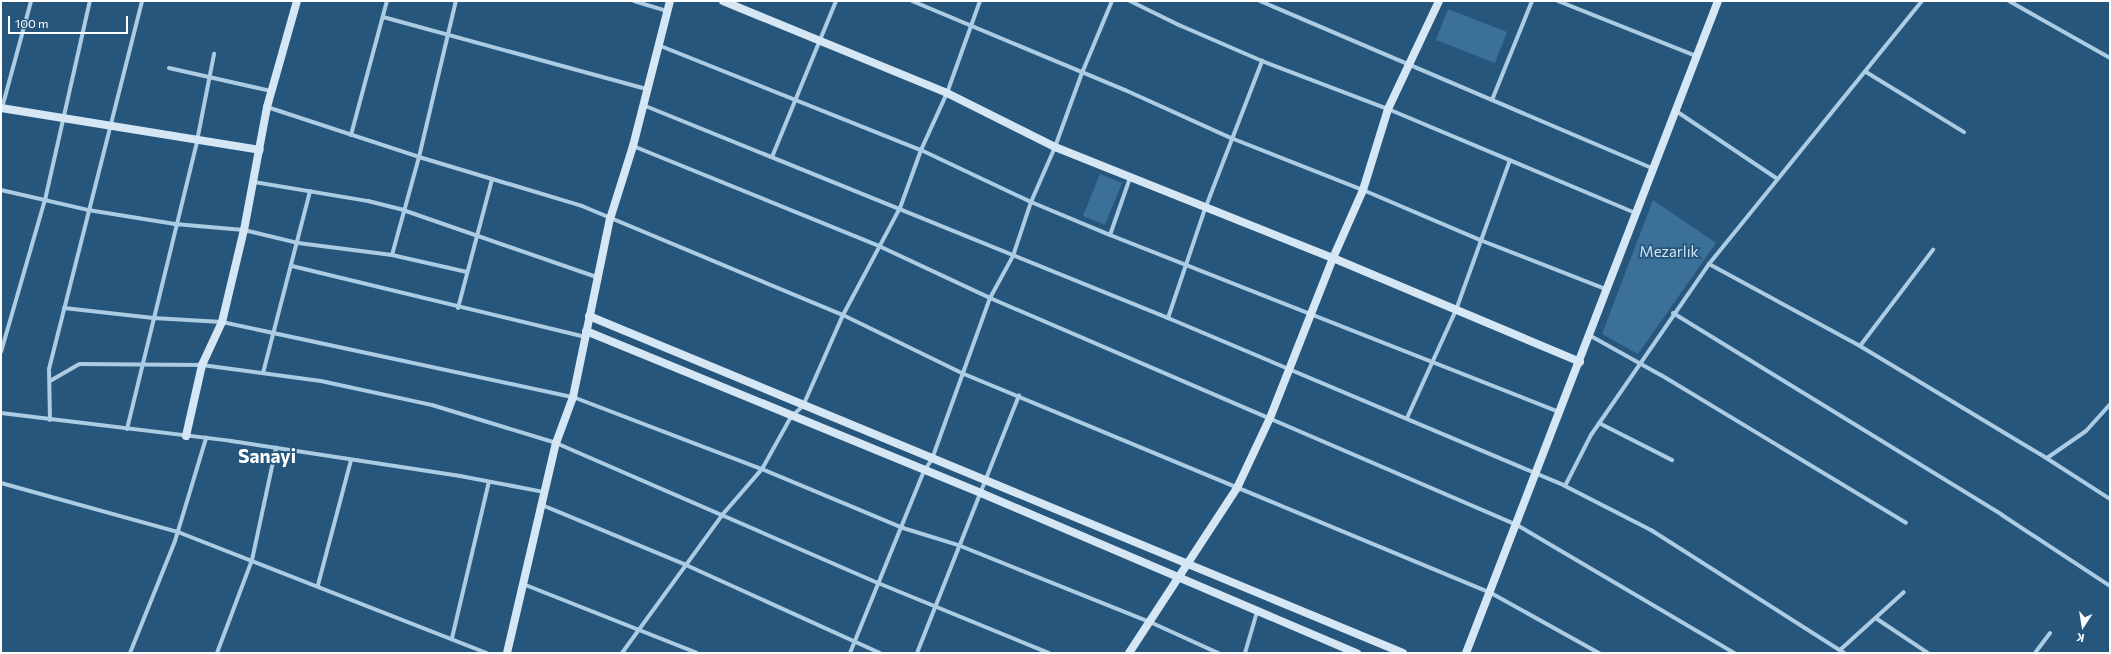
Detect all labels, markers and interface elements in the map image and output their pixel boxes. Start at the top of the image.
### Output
scale bar [10,8,130,34]
text: 100 m [15,16,49,30]
park label: Mezarlık [1639,243,1699,261]
district label: Sanayi [238,445,296,467]
north arrow [2063,606,2103,646]
text: K [2075,631,2086,645]

